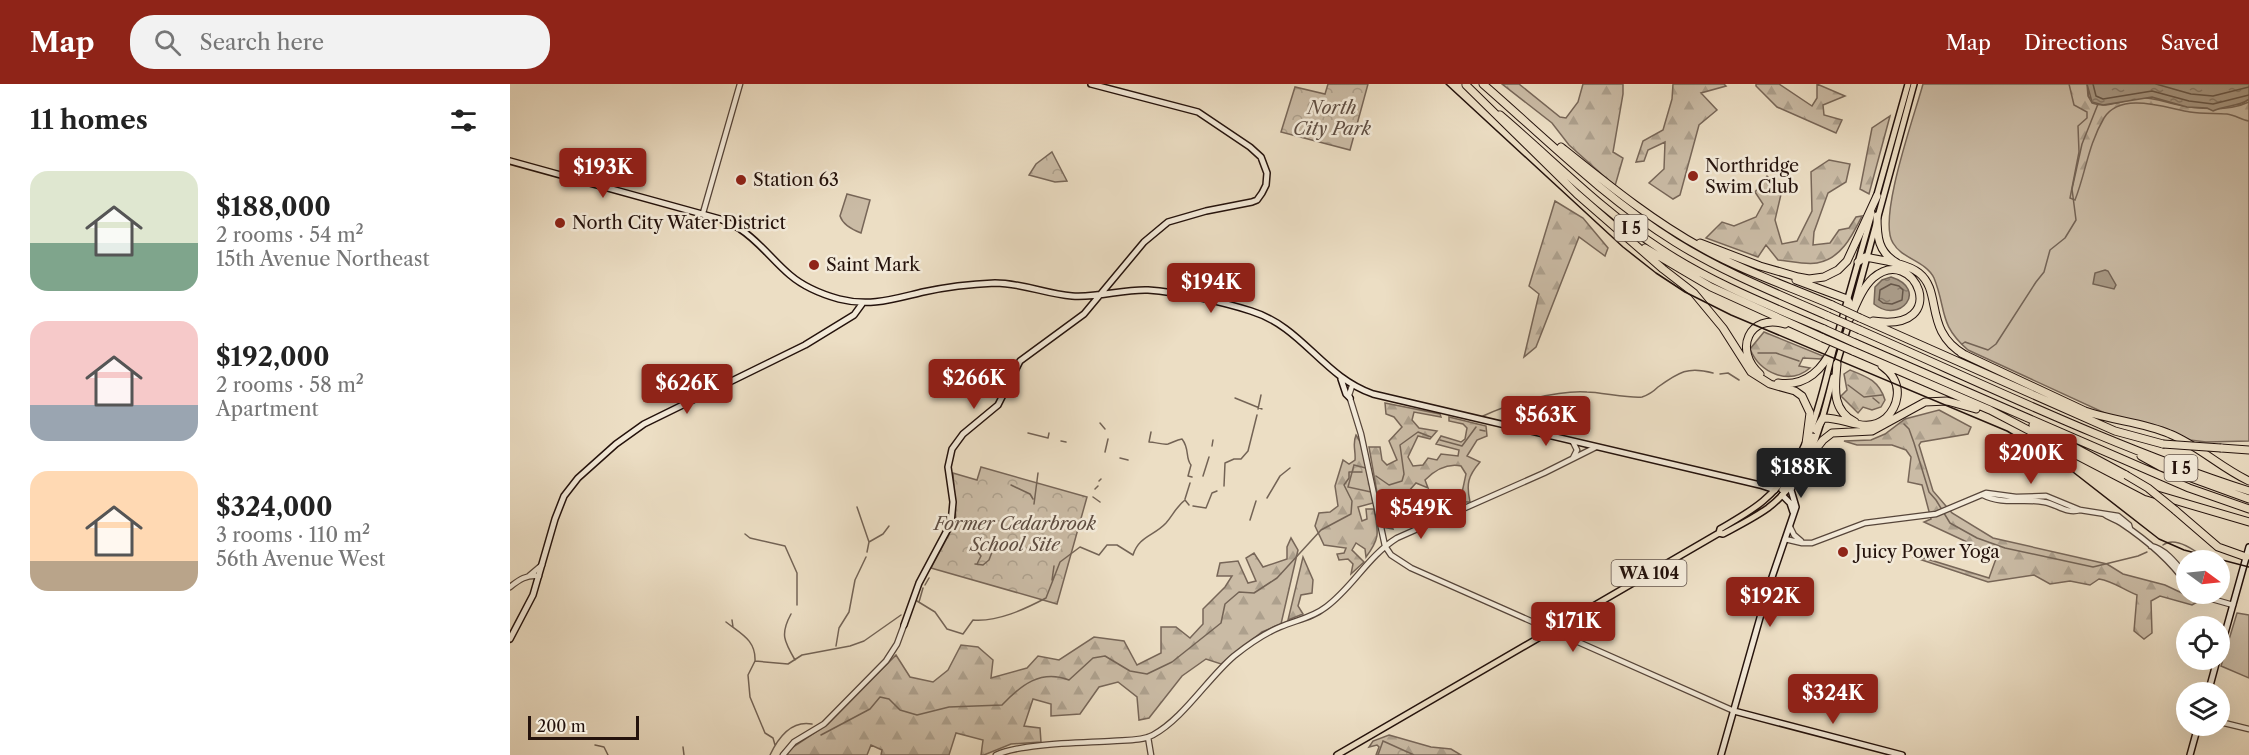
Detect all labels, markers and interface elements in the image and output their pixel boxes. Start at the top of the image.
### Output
search box [130,15,550,69]
text: Map [30,25,94,59]
icon: search [151,26,184,59]
text: Search here [199,29,324,56]
text: Map [1946,30,1991,55]
text: Directions [2024,30,2128,55]
text: Saved [2161,30,2219,55]
park label: North City Park [1293,97,1372,140]
text: 11 homes [30,104,148,136]
icon: filters [447,104,480,137]
pin: $193K [561,148,645,199]
text: $193K [573,155,633,179]
place label: Northridge Swim Club [1705,155,1799,198]
place label: Station 63 [753,169,839,191]
marker: Northridge Swim Club [1686,169,1700,183]
marker: Station 63 [734,173,748,187]
text: $188,000 [216,191,331,223]
icon: home [78,195,150,267]
place label: North City Water District [572,212,786,234]
road number: I 5 [1614,215,1648,241]
marker: North City Water District [553,216,567,230]
text: 2 rooms · 54 m² [216,223,364,247]
text: 15th Avenue Northeast [216,247,430,271]
place label: Saint Mark [826,254,921,276]
marker: Saint Mark [807,258,821,272]
pin: $194K [1169,263,1253,314]
text: $194K [1181,270,1241,294]
text: $192,000 [216,341,330,373]
icon: home [78,345,150,417]
pin: $266K [932,359,1016,410]
pin: $626K [645,364,729,415]
text: $266K [943,366,1005,390]
text: $626K [656,371,718,395]
text: 2 rooms · 58 m² [216,373,364,397]
pin: $563K [1504,396,1588,447]
text: Apartment [216,397,319,421]
text: $563K [1515,403,1577,427]
pin: $200K [1989,434,2073,485]
text: $200K [1999,441,2063,465]
pin: $188K [1759,448,1843,499]
text: $188K [1771,455,1831,479]
road number: I 5 [2164,455,2198,481]
pin: $549K [1379,489,1463,540]
text: $324,000 [216,491,333,523]
icon: home [78,495,150,567]
text: $549K [1390,496,1452,520]
park label: Former Cedarbrook School Site [932,513,1097,556]
text: 3 rooms · 110 m² [216,523,370,547]
place label: Juicy Power Yoga [1852,541,2000,563]
marker: Juicy Power Yoga [1836,545,1850,559]
text: 56th Avenue West [216,547,385,571]
north arrow [2176,550,2230,604]
map controls [2176,550,2230,736]
road number: WA 104 [1612,560,1686,586]
pin: $192K [1728,577,1812,628]
text: $192K [1740,584,1800,608]
pin: $171K [1531,602,1615,653]
text: $171K [1545,609,1601,633]
button: locate [2176,616,2230,670]
pin: $324K [1791,674,1875,725]
text: $324K [1802,681,1864,705]
button: layers [2176,682,2230,736]
scale bar [528,713,639,740]
text: 200 m [537,716,586,736]

